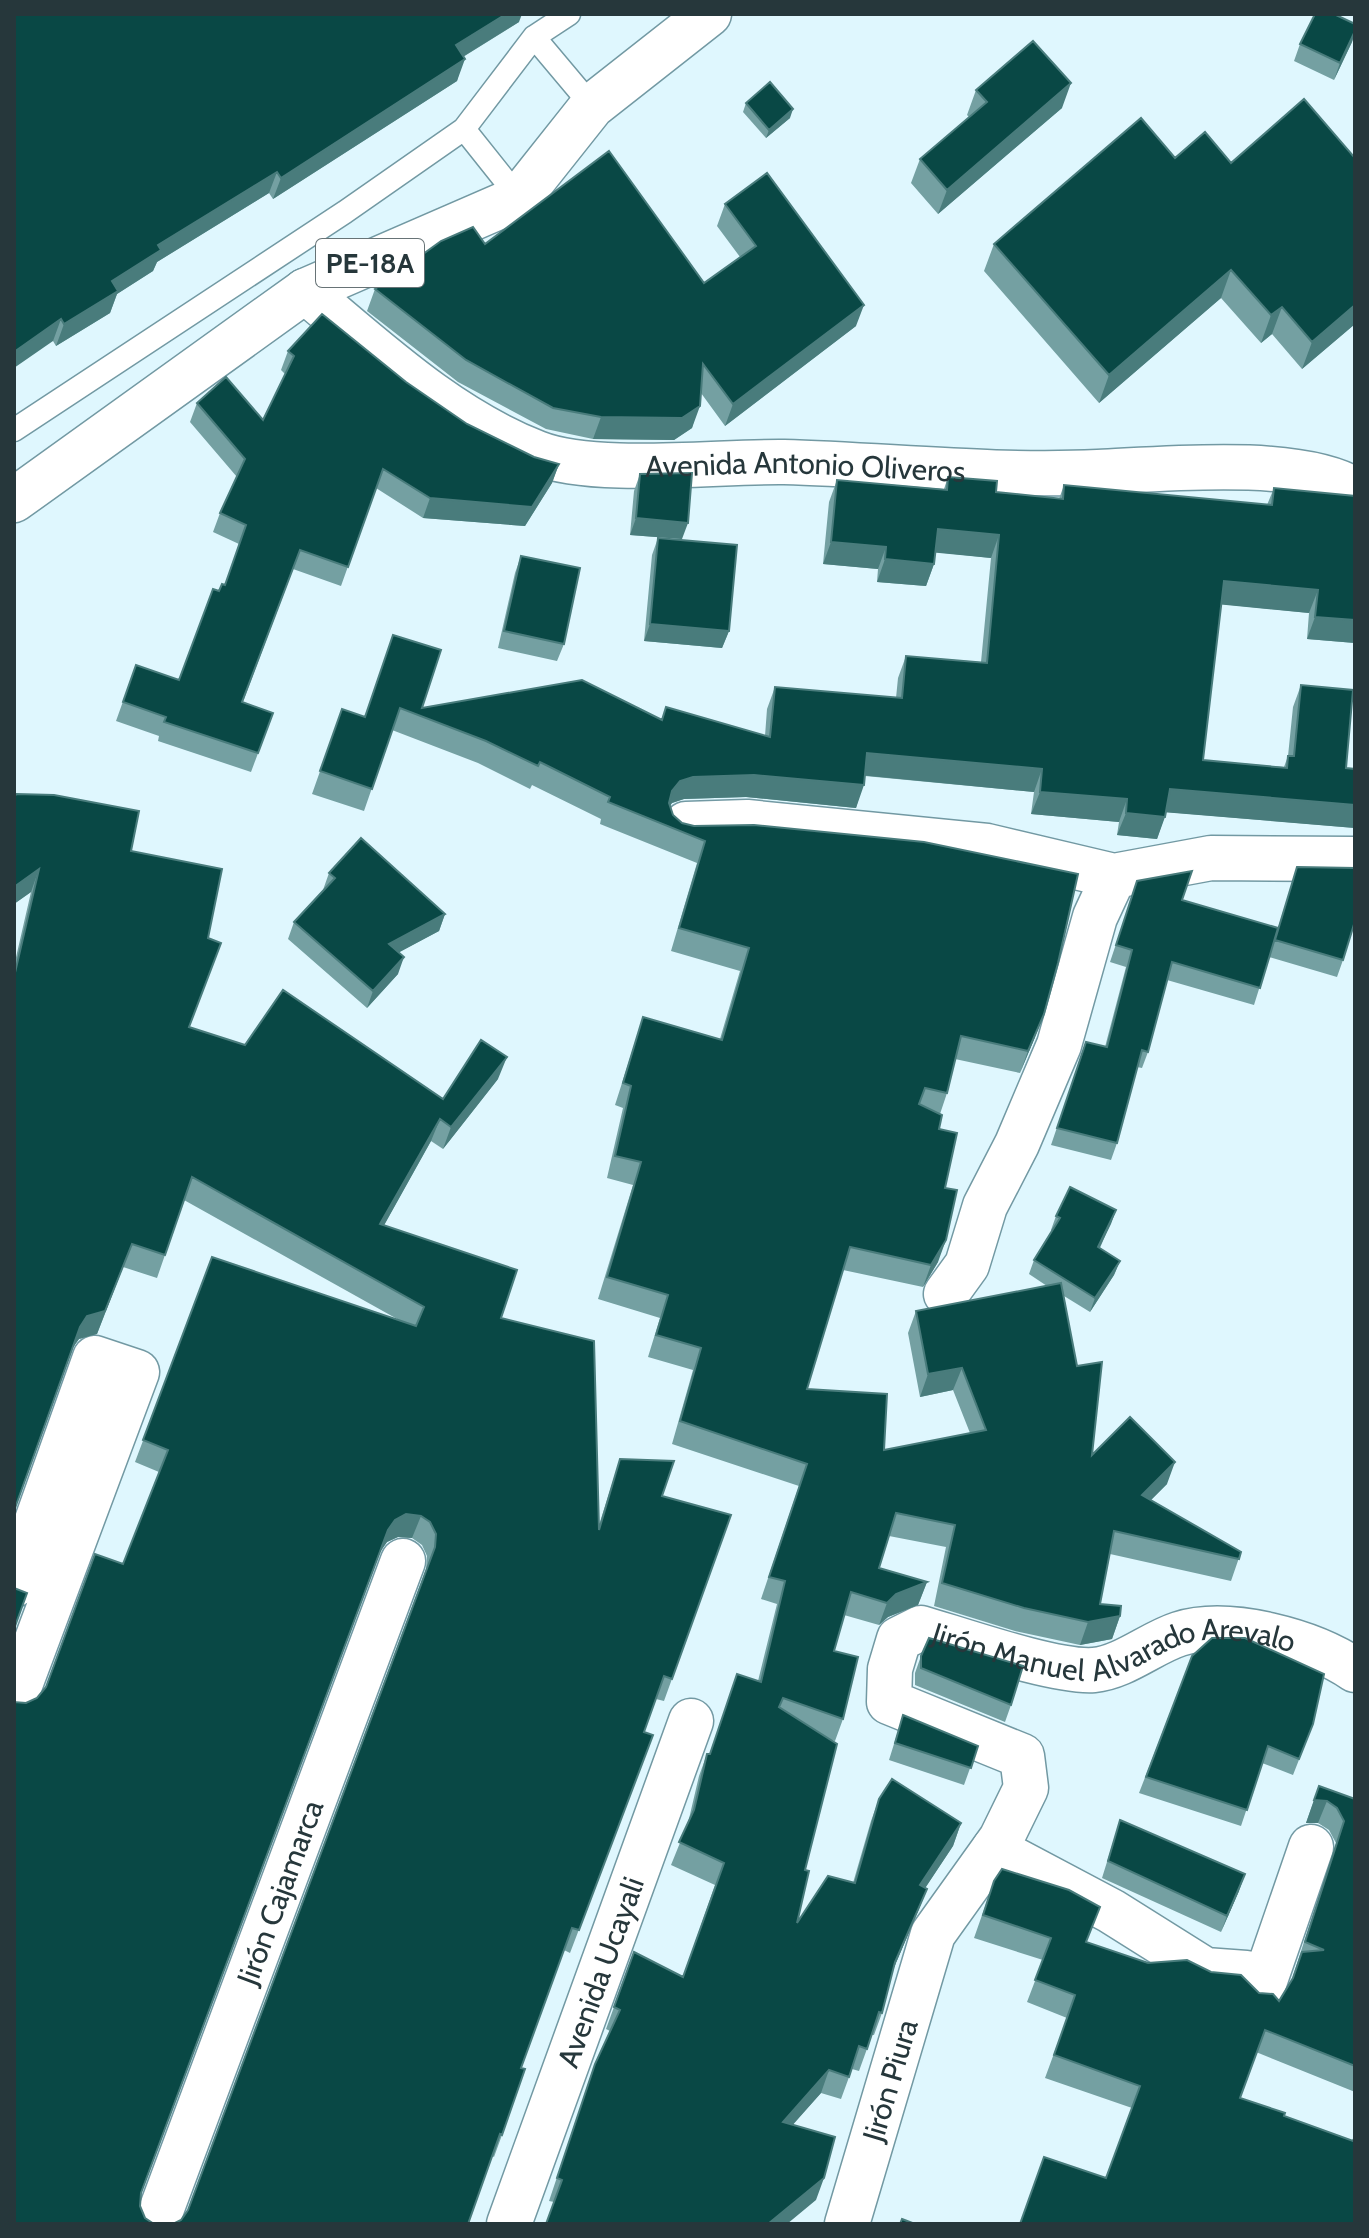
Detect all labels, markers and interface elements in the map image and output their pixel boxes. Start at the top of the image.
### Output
road number: PE-18A [316,239,424,287]
street label: Avenida Antonio Oliveros [645,443,966,490]
street label: Jirón Manuel Alvarado Arevalo [927,1610,1300,1689]
street label: Jirón Cajamarca [228,1794,331,1991]
street label: Avenida Ucayali [549,1872,652,2072]
street label: Jirón Piura [854,2014,925,2147]

